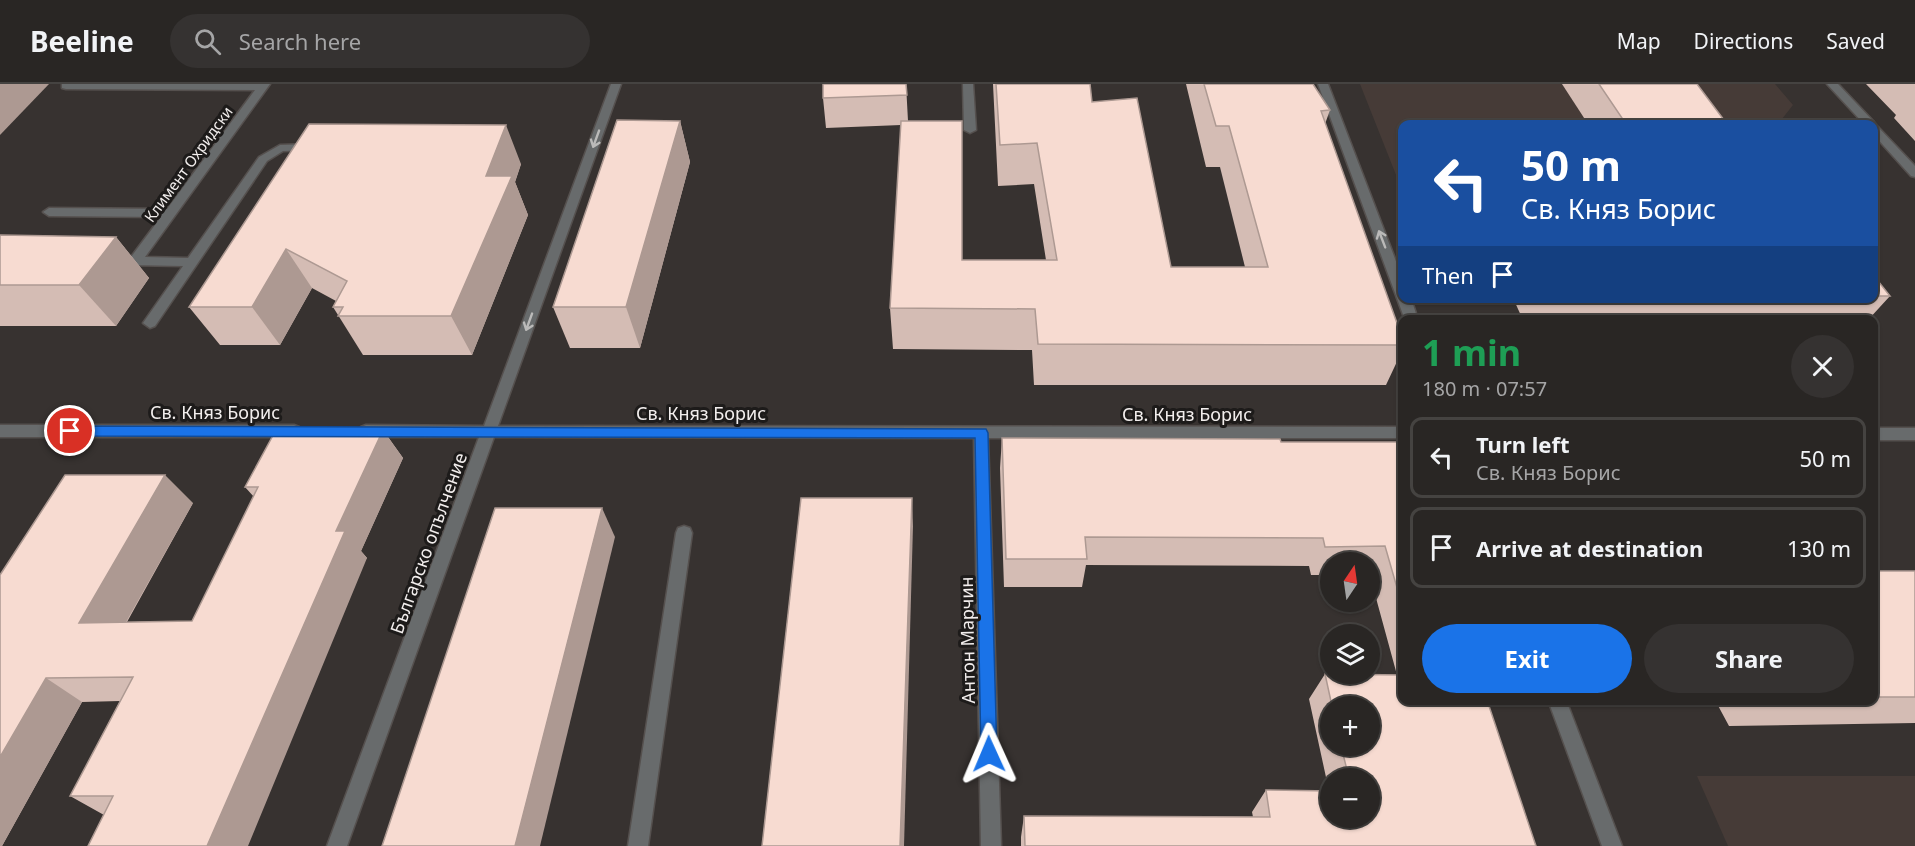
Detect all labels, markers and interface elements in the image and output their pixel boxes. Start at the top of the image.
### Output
search box [170,14,590,68]
text: Beeline [30,22,134,60]
icon: search [191,25,224,58]
text: Search here [239,26,361,56]
text: Map [1617,27,1661,55]
text: Directions [1694,27,1793,55]
text: Saved [1826,27,1885,55]
street label: Климент Охридски [139,102,237,226]
one-way arrow [590,129,601,148]
text: 50 m [1521,136,1621,193]
icon: left [1422,144,1500,222]
text: Св. Княз Борис [1521,190,1716,227]
one-way arrow [1375,230,1386,249]
icon: arrive [1486,258,1519,291]
text: Then [1422,260,1474,290]
one-way arrow [523,312,534,331]
text: 1 min [1422,328,1521,377]
button: close [1791,335,1854,398]
text: 180 m · 07:57 [1422,375,1547,402]
street label: Св. Княз Борис [150,400,280,424]
street label: Св. Княз Борис [636,401,766,425]
street label: Св. Княз Борис [1122,402,1252,426]
pin [44,405,95,456]
icon: arrive [53,414,86,447]
text: Turn left [1476,429,1570,459]
icon: left [1425,441,1458,474]
text: 50 m [1800,443,1851,473]
street label: Българско опълчение [384,449,472,637]
text: Св. Княз Борис [1476,459,1621,486]
icon: arrive [1425,531,1458,564]
text: Arrive at destination [1476,533,1703,563]
text: 130 m [1787,533,1851,563]
north arrow [1320,552,1380,612]
map controls [1320,552,1380,828]
street label: Антон Марчин [954,576,980,704]
button: layers [1320,624,1380,684]
button: Exit [1422,624,1632,693]
button: Share [1644,624,1854,693]
button: + [1320,696,1380,756]
position arrow [957,722,1021,786]
button: − [1320,768,1380,828]

